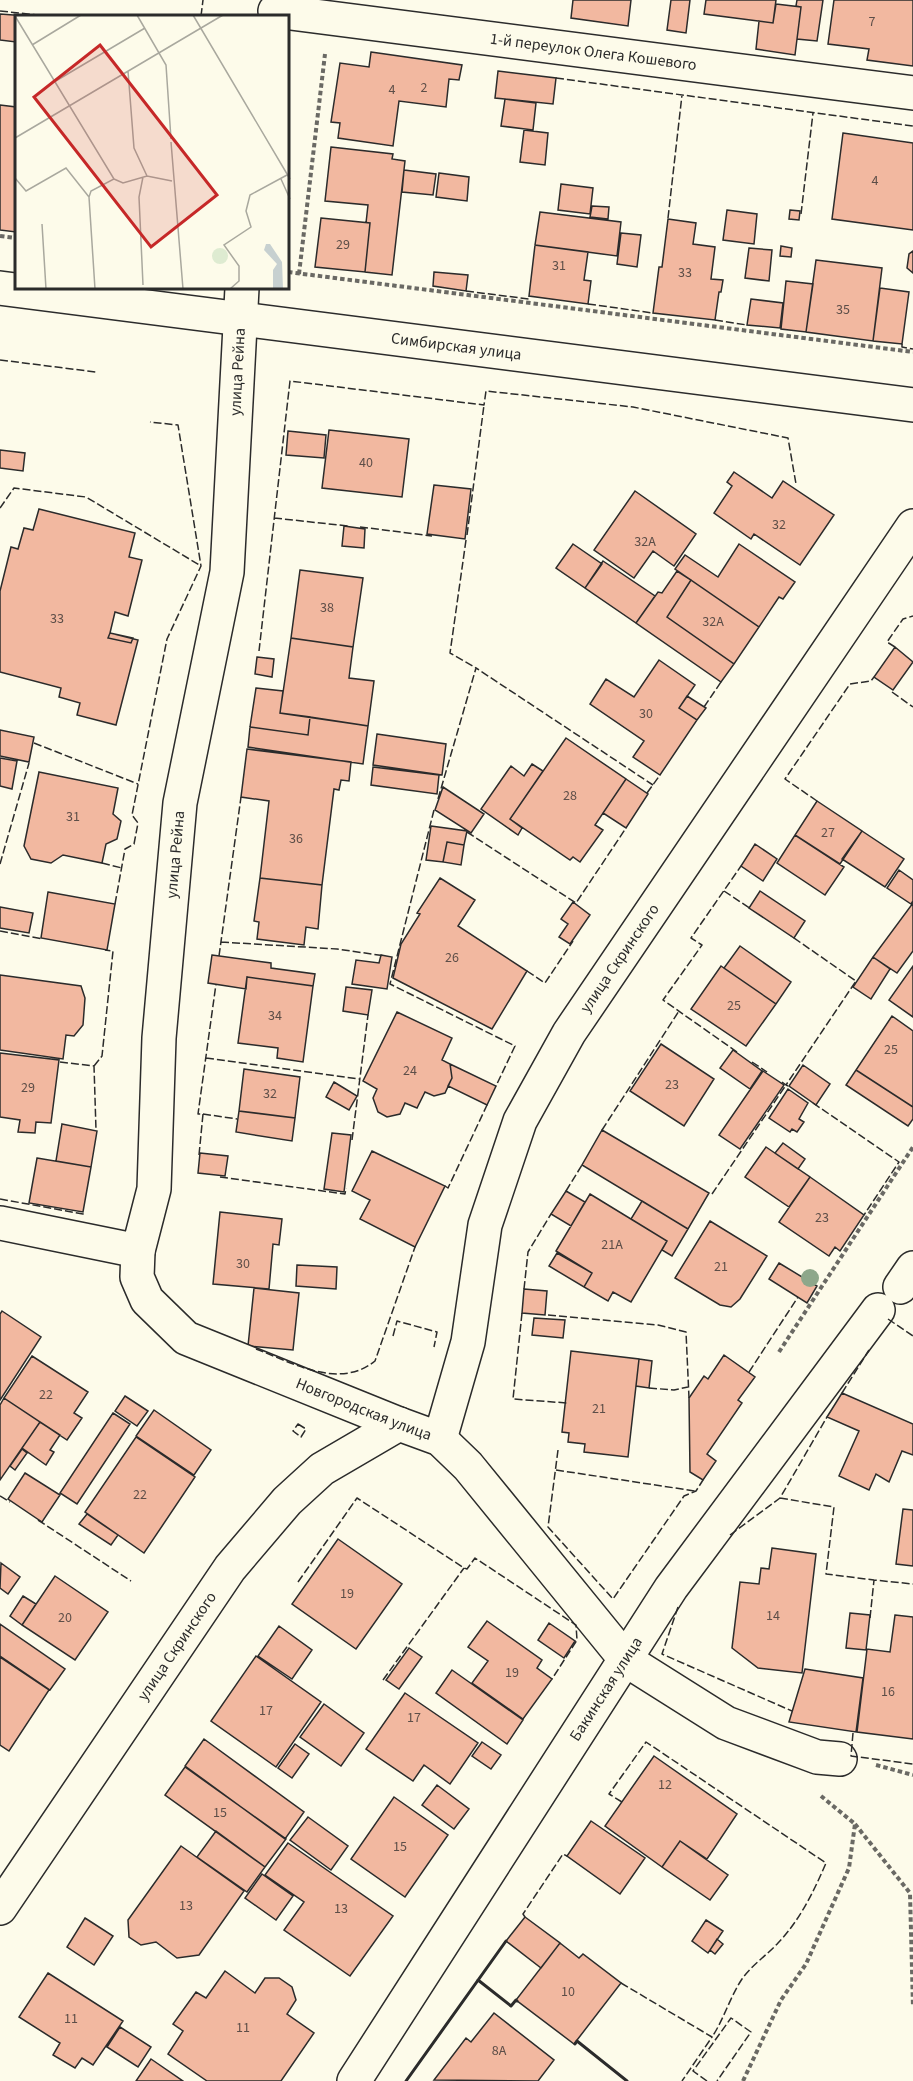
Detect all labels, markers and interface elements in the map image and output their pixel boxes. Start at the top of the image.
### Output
house number: 7 [869,12,876,32]
inset map [15,15,290,290]
street label: 1-й переулок Олега Кошевого [489,28,698,76]
house number: 2 [421,78,428,98]
house number: 4 [389,80,396,100]
house number: 4 [872,171,879,191]
house number: 29 [336,235,350,255]
house number: 31 [552,256,566,276]
house number: 33 [678,263,692,283]
house number: 35 [836,300,850,320]
street label: улица Рейна [224,327,251,416]
street label: Симбирская улица [390,327,523,366]
house number: 40 [359,453,373,473]
house number: 32 [772,515,786,535]
house number: 32А [634,532,656,552]
house number: 38 [320,598,334,618]
house number: 33 [50,609,64,629]
house number: 32А [702,612,724,632]
house number: 30 [639,704,653,724]
house number: 28 [563,786,577,806]
house number: 31 [66,807,80,827]
street label: улица Рейна [161,810,190,899]
house number: 27 [821,823,835,843]
house number: 36 [289,829,303,849]
street label: улица Скринского [575,899,665,1017]
house number: 26 [445,948,459,968]
house number: 25 [727,996,741,1016]
house number: 34 [268,1006,282,1026]
house number: 25 [884,1040,898,1060]
house number: 24 [403,1061,417,1081]
house number: 23 [665,1075,679,1095]
house number: 29 [21,1078,35,1098]
house number: 32 [263,1084,277,1104]
house number: 23 [815,1208,829,1228]
house number: 21А [601,1235,623,1255]
house number: 30 [236,1254,250,1274]
house number: 21 [714,1257,728,1277]
street label: Новгородская улица [292,1372,435,1446]
house number: 22 [39,1385,53,1405]
house number: 21 [592,1399,606,1419]
house number: 22 [133,1485,147,1505]
house number: 19 [340,1584,354,1604]
street label: улица Скринского [132,1587,222,1705]
house number: 14 [766,1606,780,1626]
house number: 20 [58,1608,72,1628]
street label: Бакинская улица [564,1633,648,1745]
house number: 19 [505,1663,519,1683]
house number: 16 [881,1682,895,1702]
house number: 17 [259,1701,273,1721]
house number: 17 [407,1708,421,1728]
house number: 12 [658,1775,672,1795]
house number: 15 [213,1803,227,1823]
house number: 15 [393,1837,407,1857]
house number: 13 [179,1896,193,1916]
house number: 13 [334,1899,348,1919]
house number: 10 [561,1982,575,2002]
house number: 11 [64,2009,78,2029]
house number: 11 [236,2018,250,2038]
house number: 8А [492,2041,507,2061]

